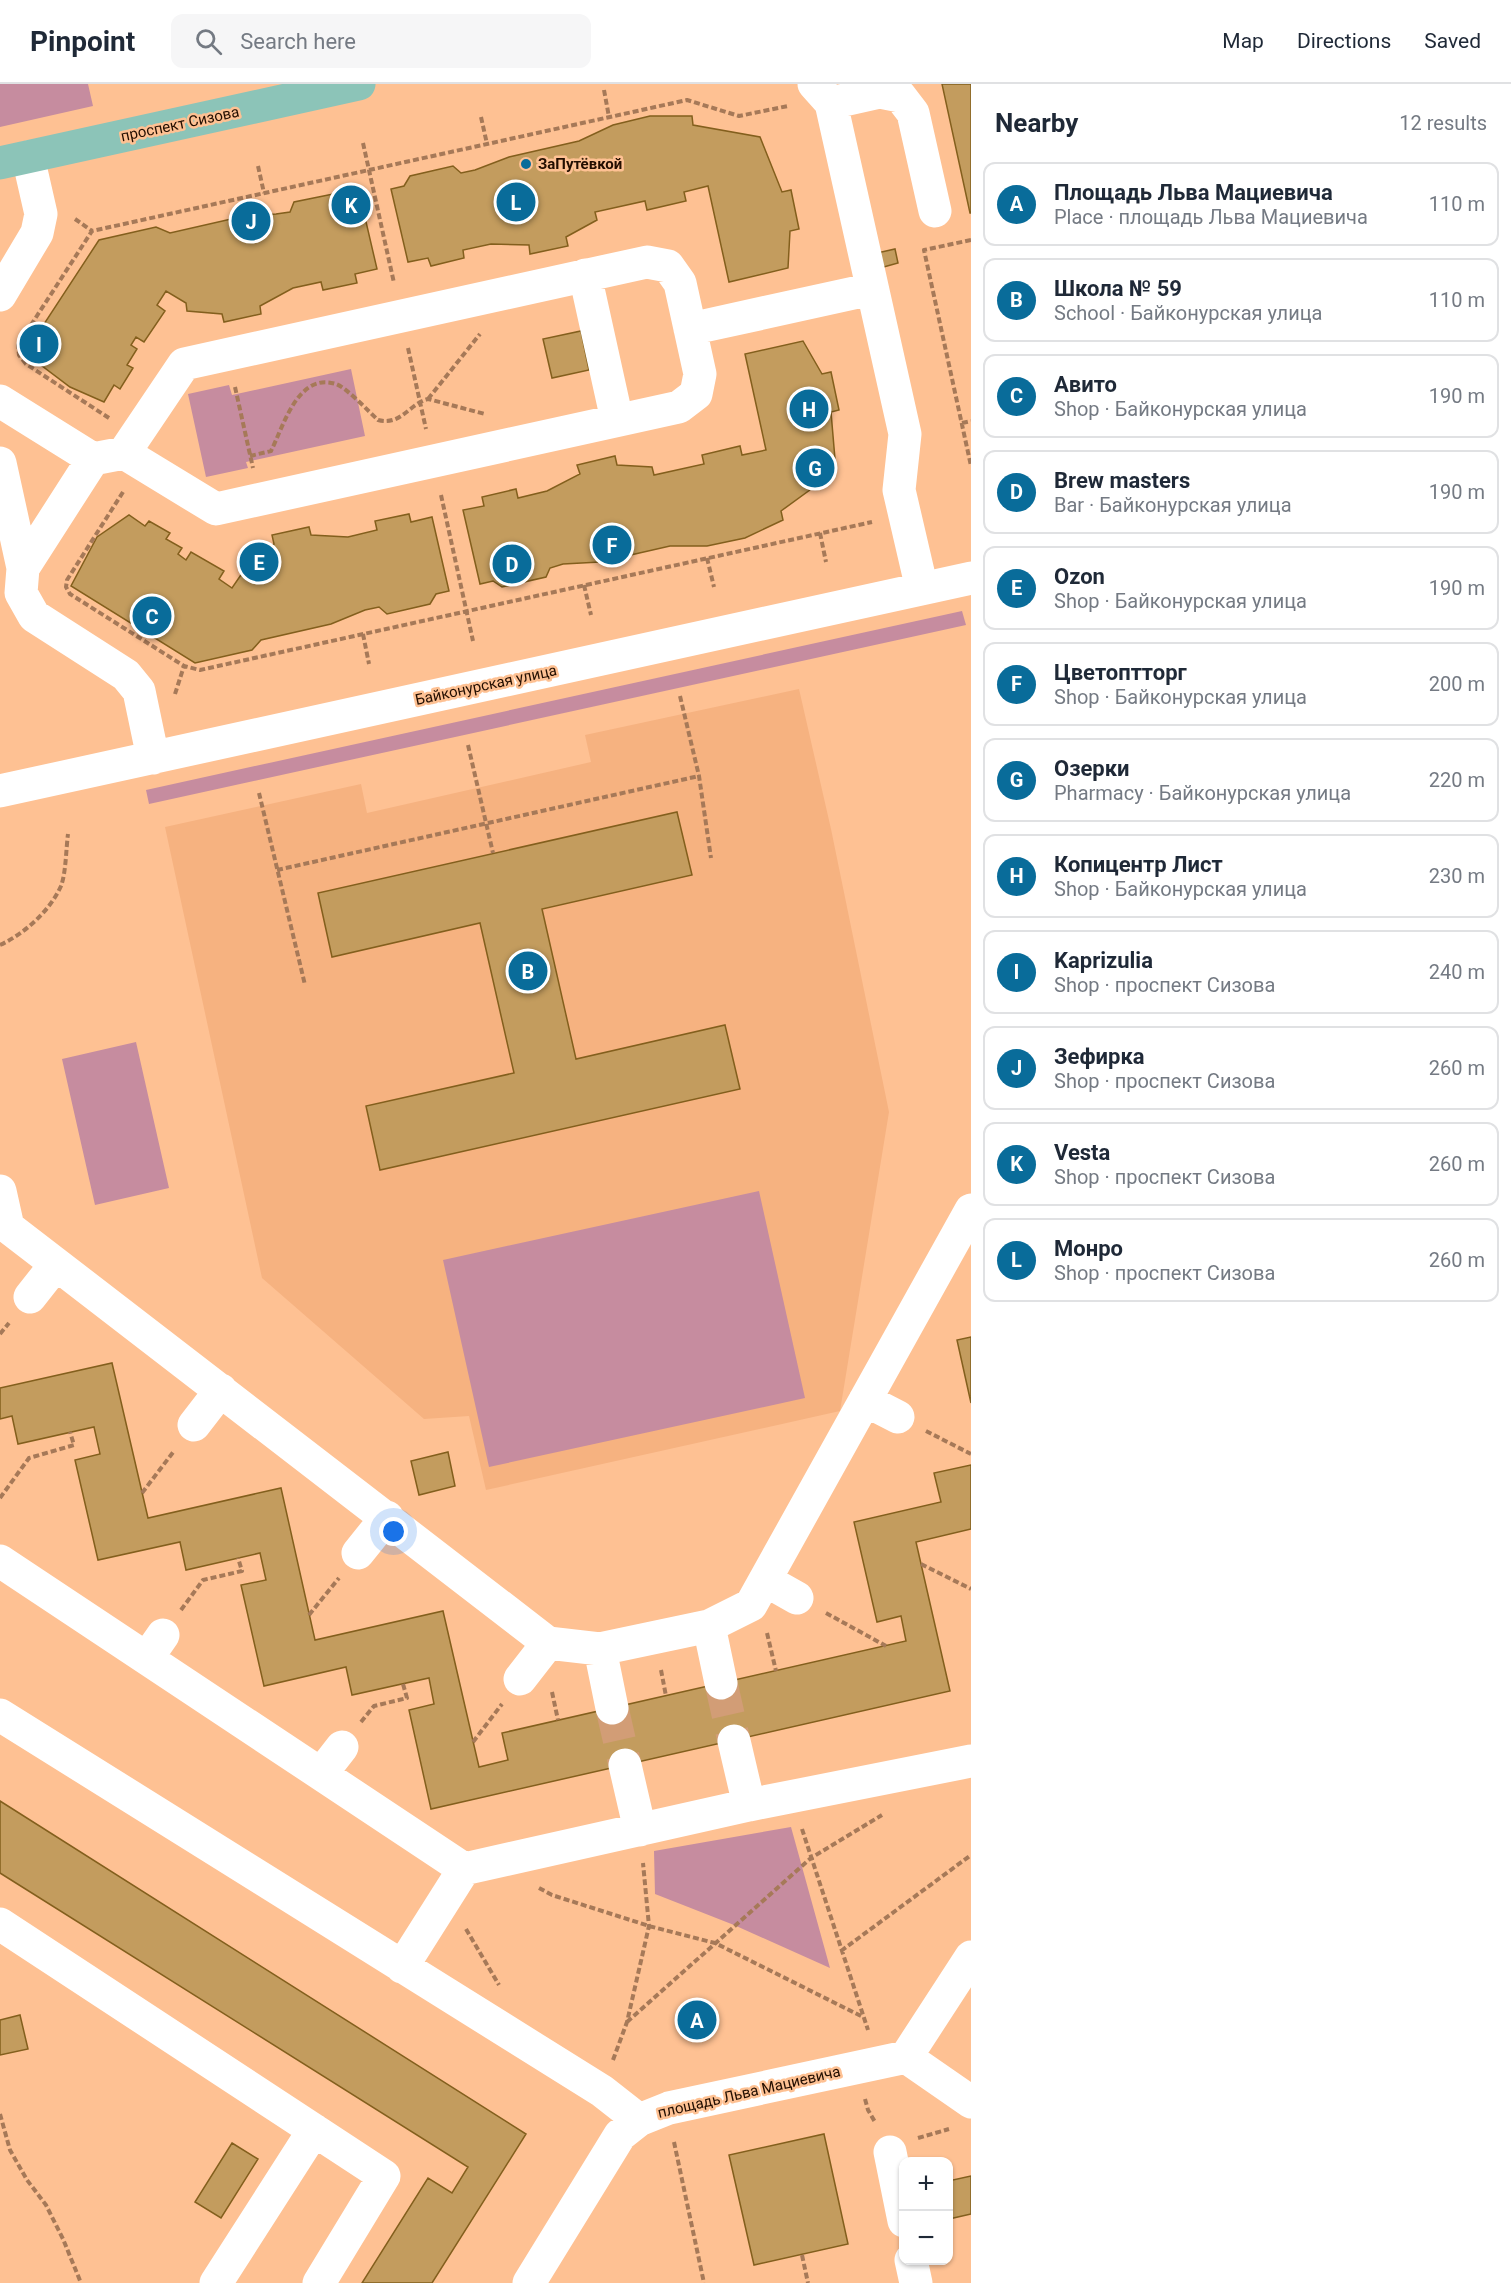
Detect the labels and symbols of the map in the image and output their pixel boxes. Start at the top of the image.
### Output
street label: проспект Сизова [119,103,241,145]
place label: ЗаПутёвкой [538,155,622,173]
marker: ЗаПутёвкой [519,157,533,171]
pin: L [496,180,536,224]
pin: K [332,182,370,228]
pin: J [232,198,270,244]
pin: I [20,322,58,366]
pin: H [790,386,828,432]
pin: G [796,446,834,490]
pin: F [592,522,632,568]
pin: E [240,540,278,584]
pin: D [492,542,532,586]
pin: C [132,594,172,638]
street label: Байконурская улица [414,661,558,709]
pin: B [508,948,548,994]
your location [379,1517,408,1546]
pin: A [678,1998,716,2042]
street label: площадь Льва Мациевича [656,2062,842,2122]

